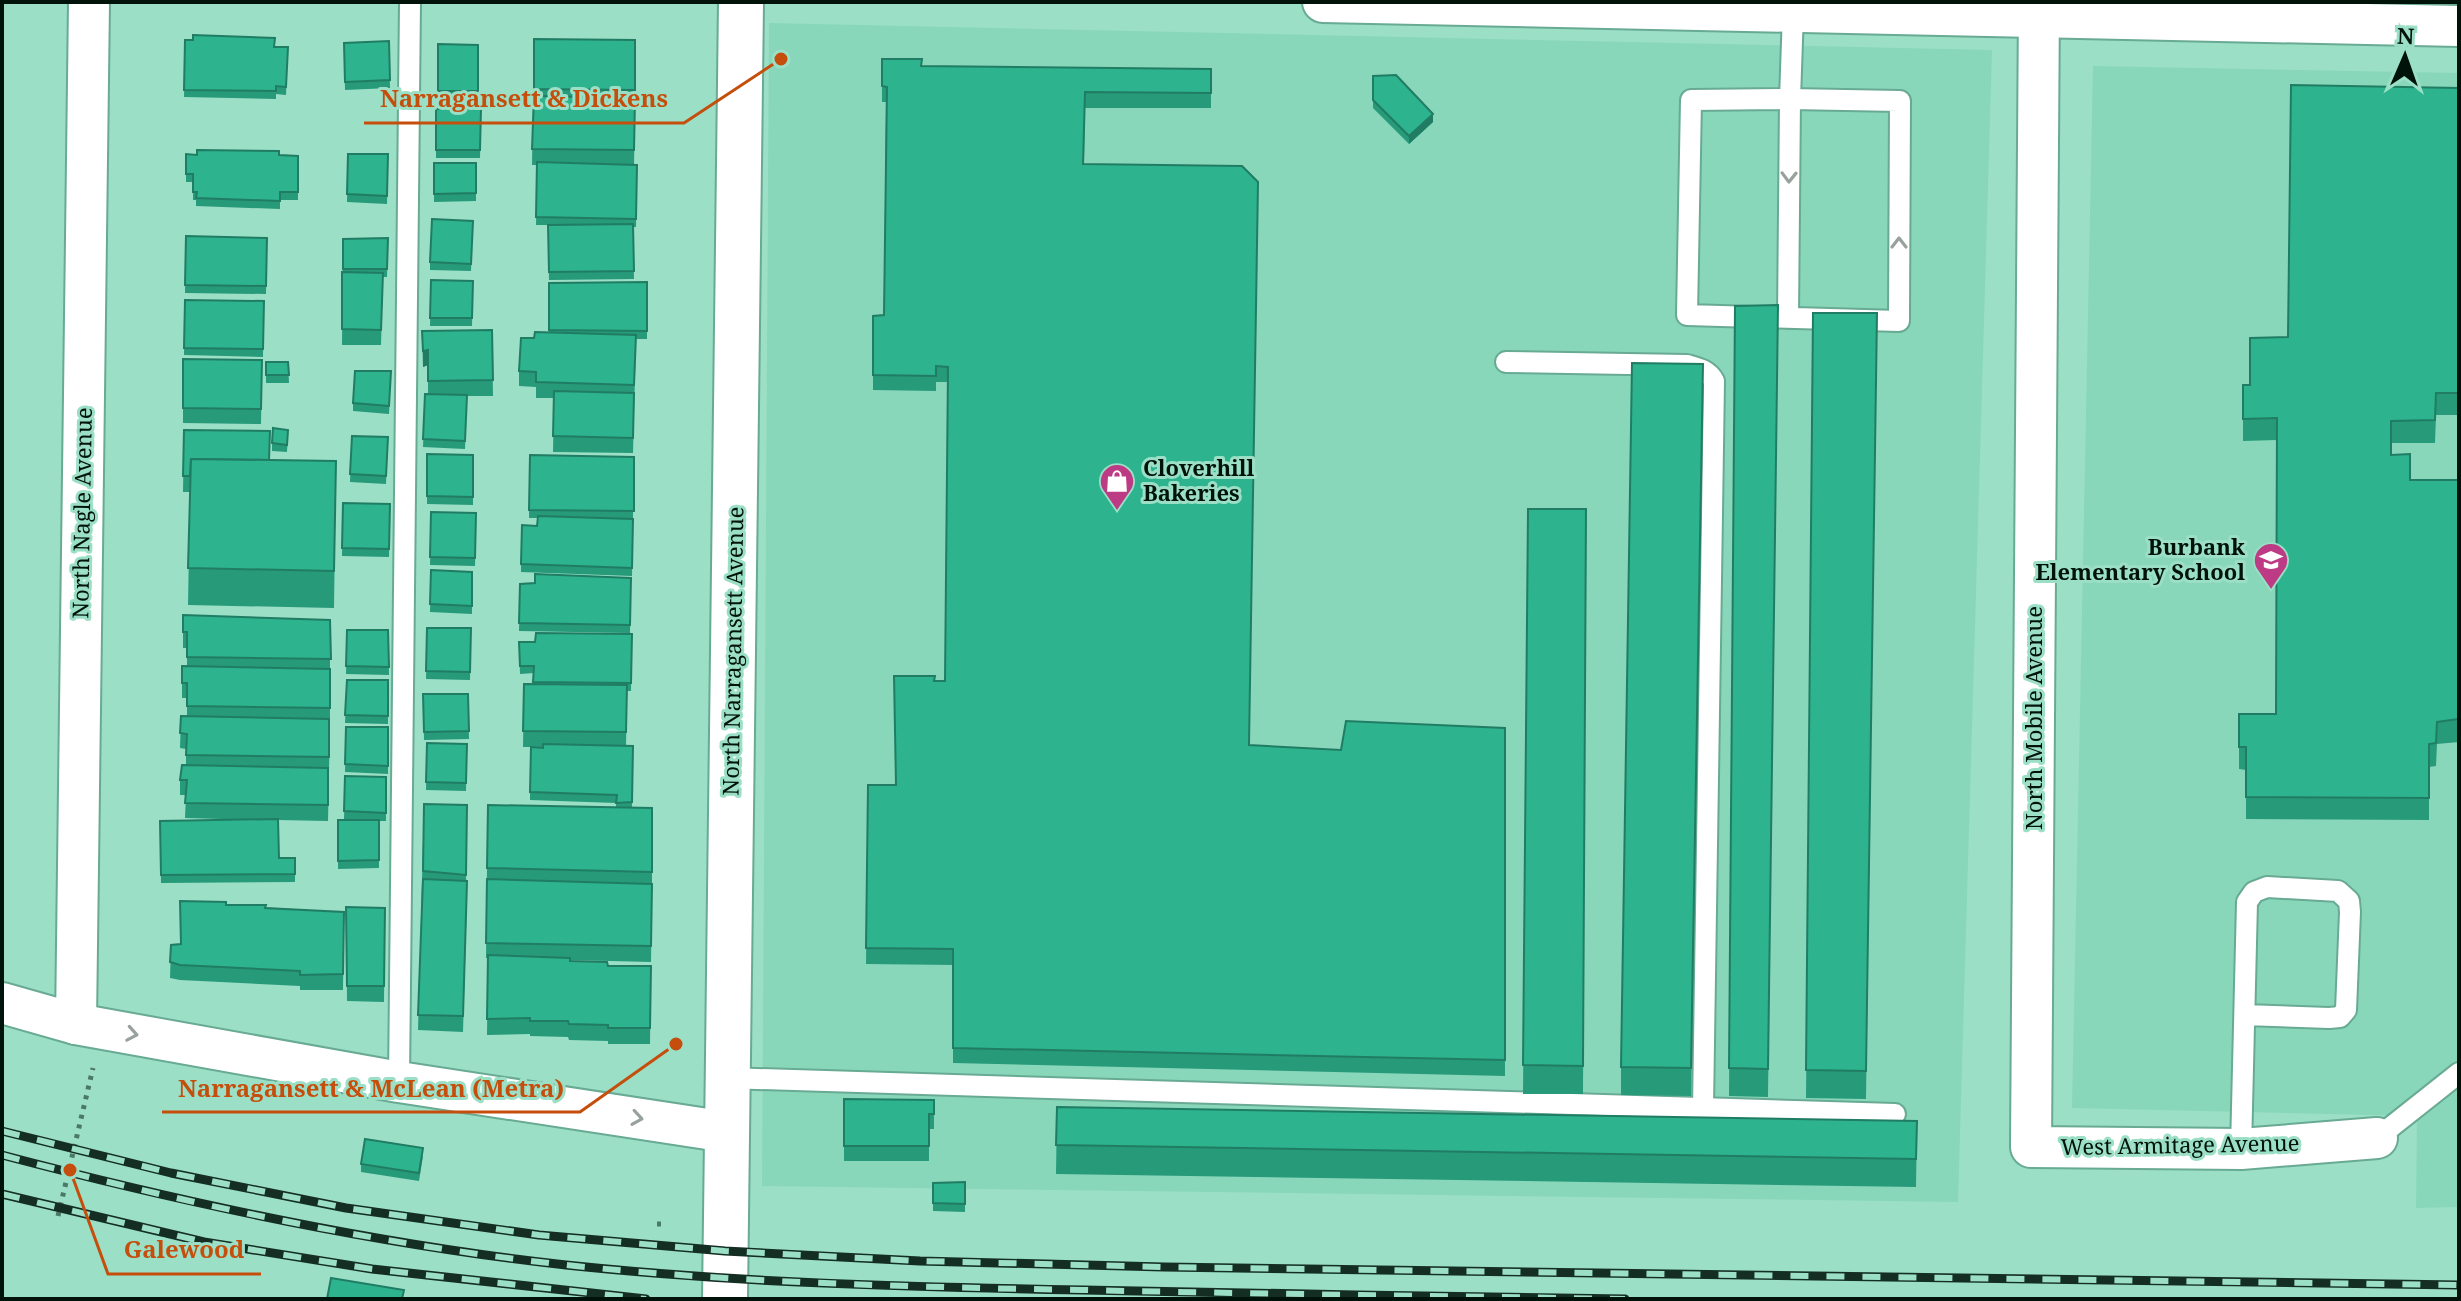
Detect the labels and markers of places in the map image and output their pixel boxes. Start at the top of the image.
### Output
callout: Narragansett & Dickens [364,75,684,123]
place label: Cloverhill Bakeries [1143,452,1255,507]
shop icon: Cloverhill Bakeries [1098,462,1136,512]
place label: Burbank Elementary School [2036,531,2245,586]
school or university icon: Burbank Elementary School [2252,541,2290,591]
callout: Narragansett & McLean (Metra) [162,1064,580,1112]
callout: Galewood [108,1226,261,1274]

